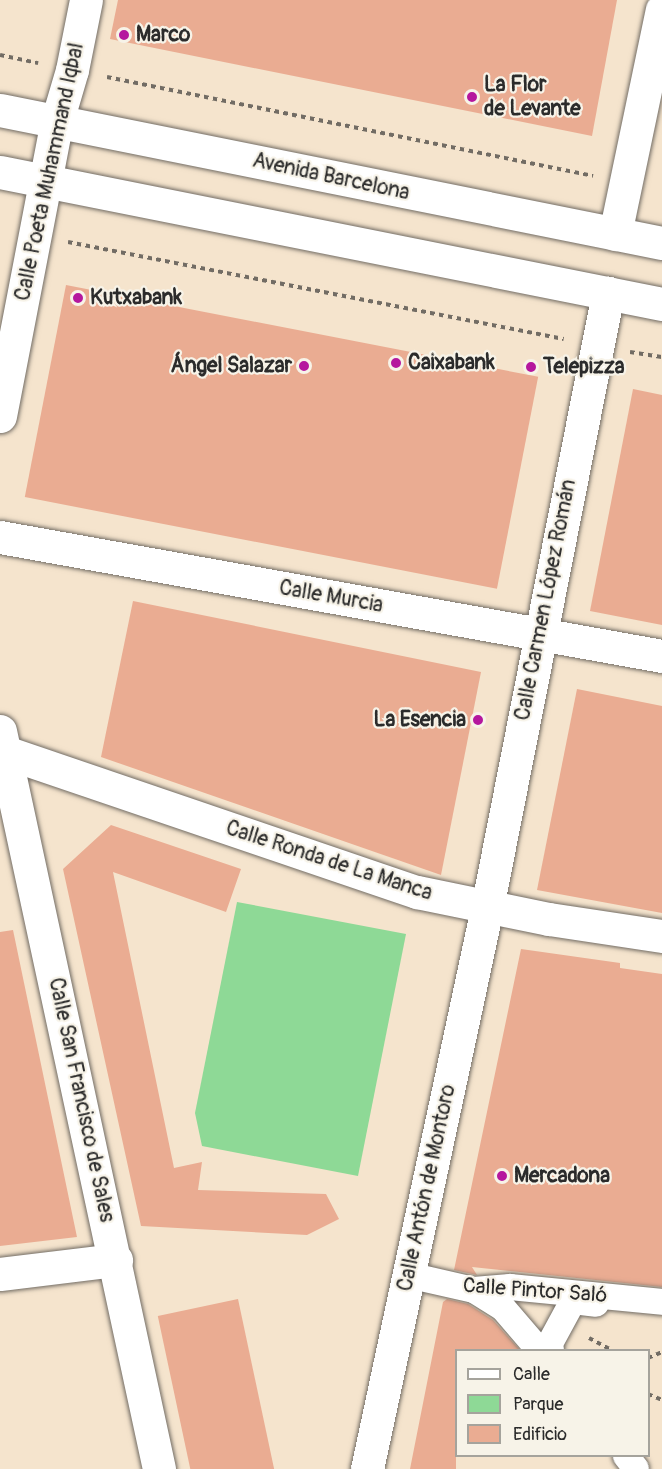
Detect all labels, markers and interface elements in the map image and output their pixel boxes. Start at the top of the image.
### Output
place label: Marco [136,22,190,48]
marker: Marco [117,28,131,42]
street label: Calle Poeta Muhammand Iqbal [10,41,90,303]
place label: La Flor de Levante [484,72,581,122]
marker: La Flor de Levante [465,90,479,104]
street label: Avenida Barcelona [250,148,412,206]
place label: Kutxabank [90,285,182,311]
marker: Kutxabank [71,291,85,305]
place label: Caixabank [408,350,495,376]
place label: Ángel Salazar [171,353,292,379]
place label: Telepizza [543,354,624,380]
marker: Caixabank [389,356,403,370]
marker: Ángel Salazar [297,359,311,373]
marker: Telepizza [524,360,538,374]
street label: Calle Carmen López Román [510,477,582,723]
street label: Calle Murcia [277,575,385,619]
place label: La Esencia [374,707,466,733]
marker: La Esencia [471,713,485,727]
street label: Calle Ronda de La Manca [223,816,435,906]
street label: Calle San Francisco de Sales [43,976,119,1224]
street label: Calle Antón de Montoro [393,1082,461,1294]
place label: Mercadona [514,1163,610,1189]
marker: Mercadona [495,1169,509,1183]
street label: Calle Pintor Saló [462,1273,608,1309]
legend [455,1349,650,1457]
text: Calle [513,1363,550,1386]
text: Parque [513,1393,563,1416]
text: Edificio [513,1423,567,1446]

